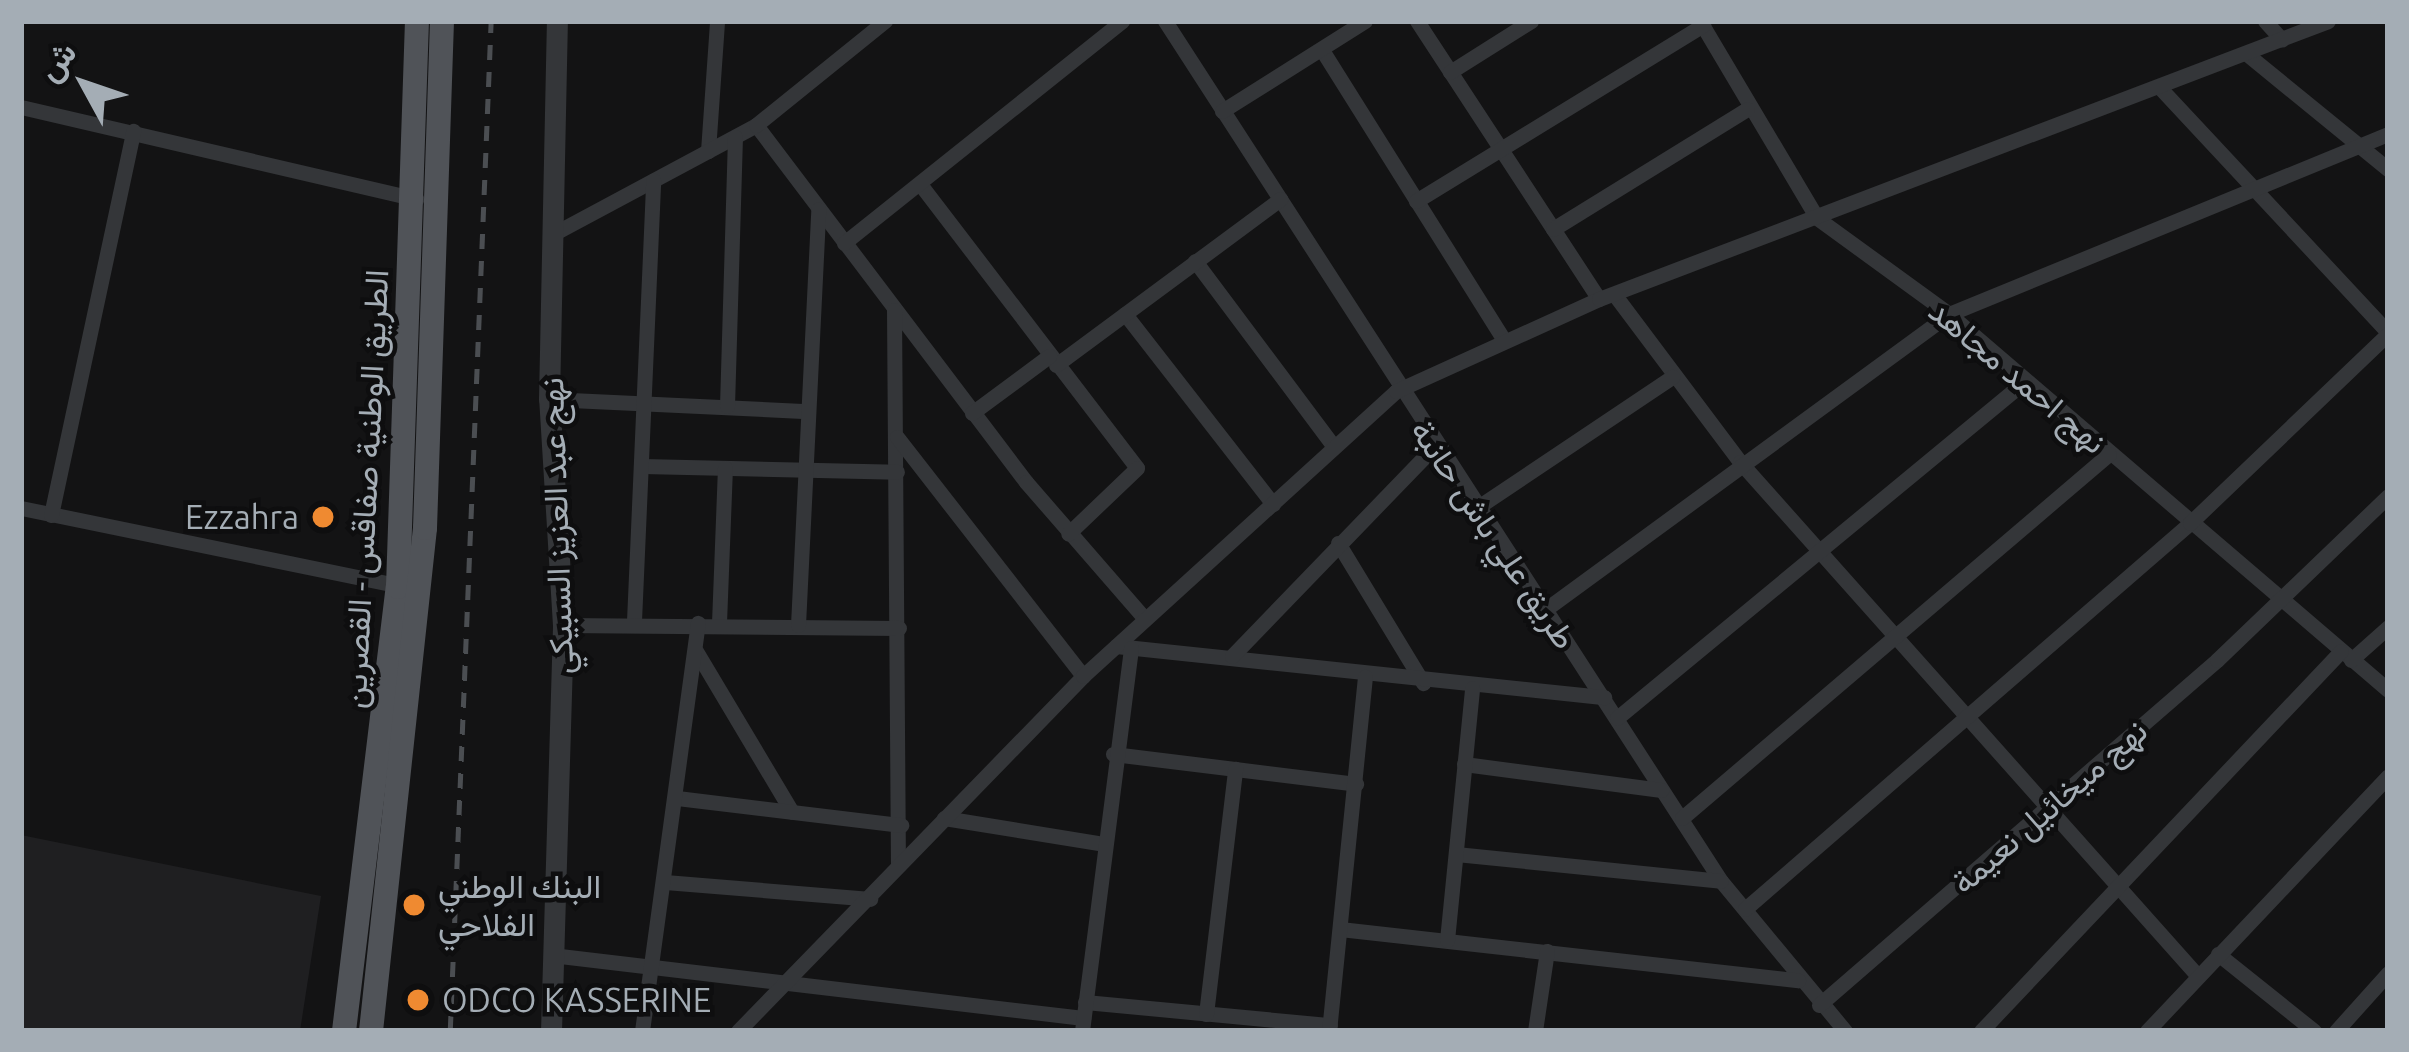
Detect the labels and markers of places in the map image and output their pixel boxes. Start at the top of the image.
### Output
place label: Ezzahra [185,497,299,537]
marker: Ezzahra [310,504,336,530]
place label: البنك الوطني الفلاحي [438,866,601,944]
marker: البنك الوطني الفلاحي [401,892,427,918]
place label: ODCO KASSERINE [442,980,711,1020]
marker: ODCO KASSERINE [405,987,431,1013]

